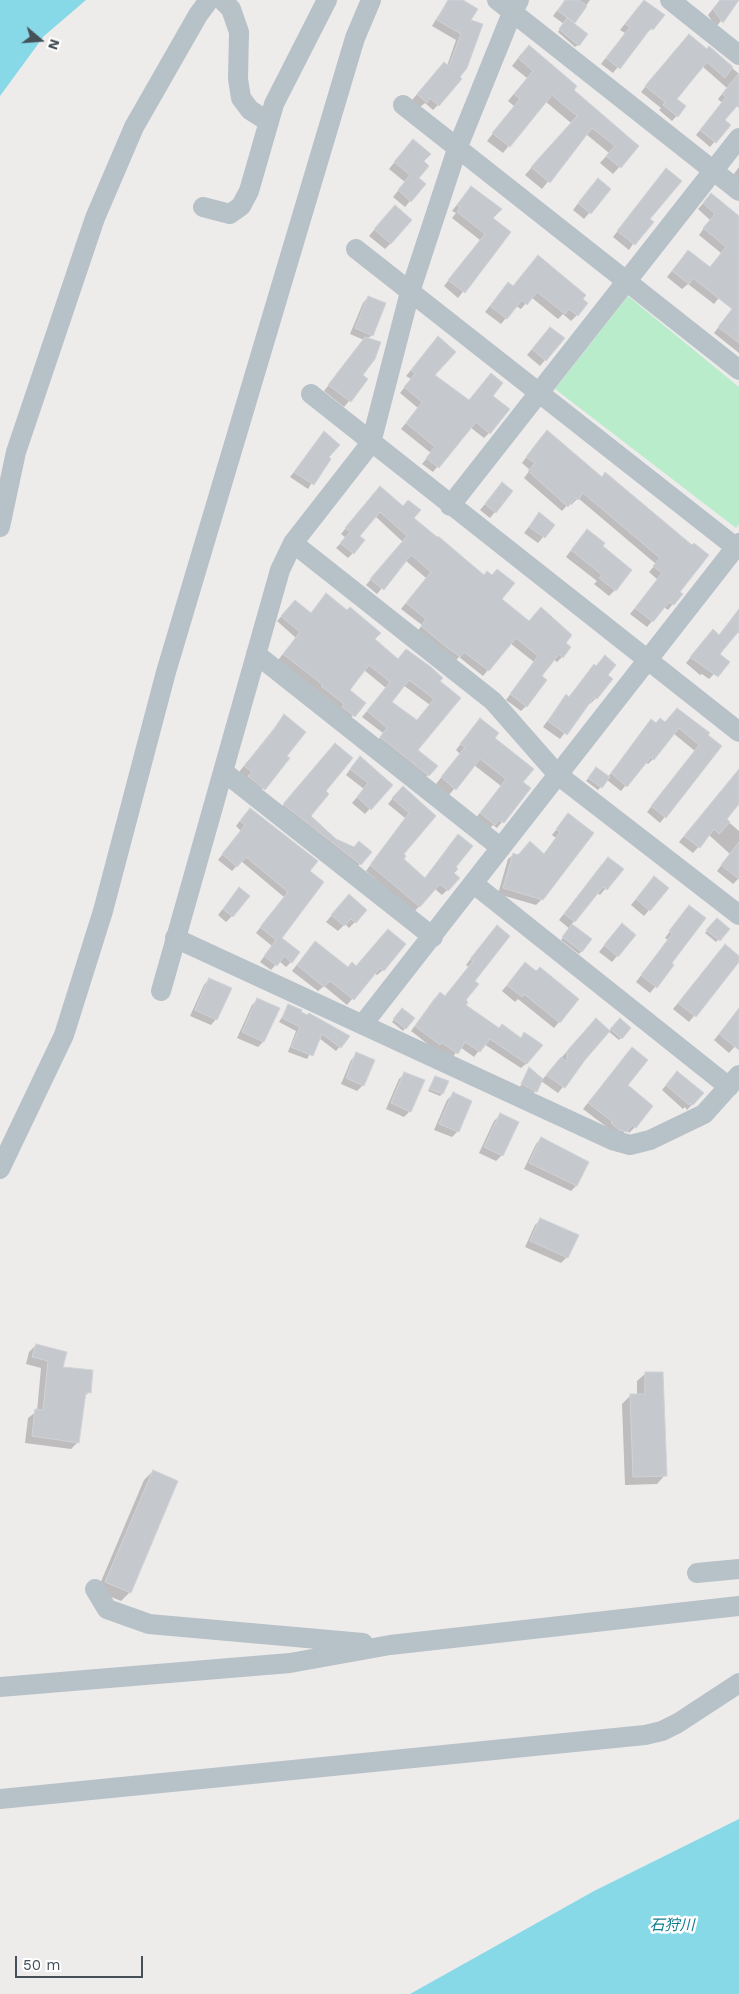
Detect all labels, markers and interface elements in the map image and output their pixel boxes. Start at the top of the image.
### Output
north arrow [15,15,65,65]
text: N [45,37,63,52]
water label: 石狩川 [650,1917,694,1935]
scale bar [18,1946,145,1978]
text: 50 m [23,1956,60,1974]

